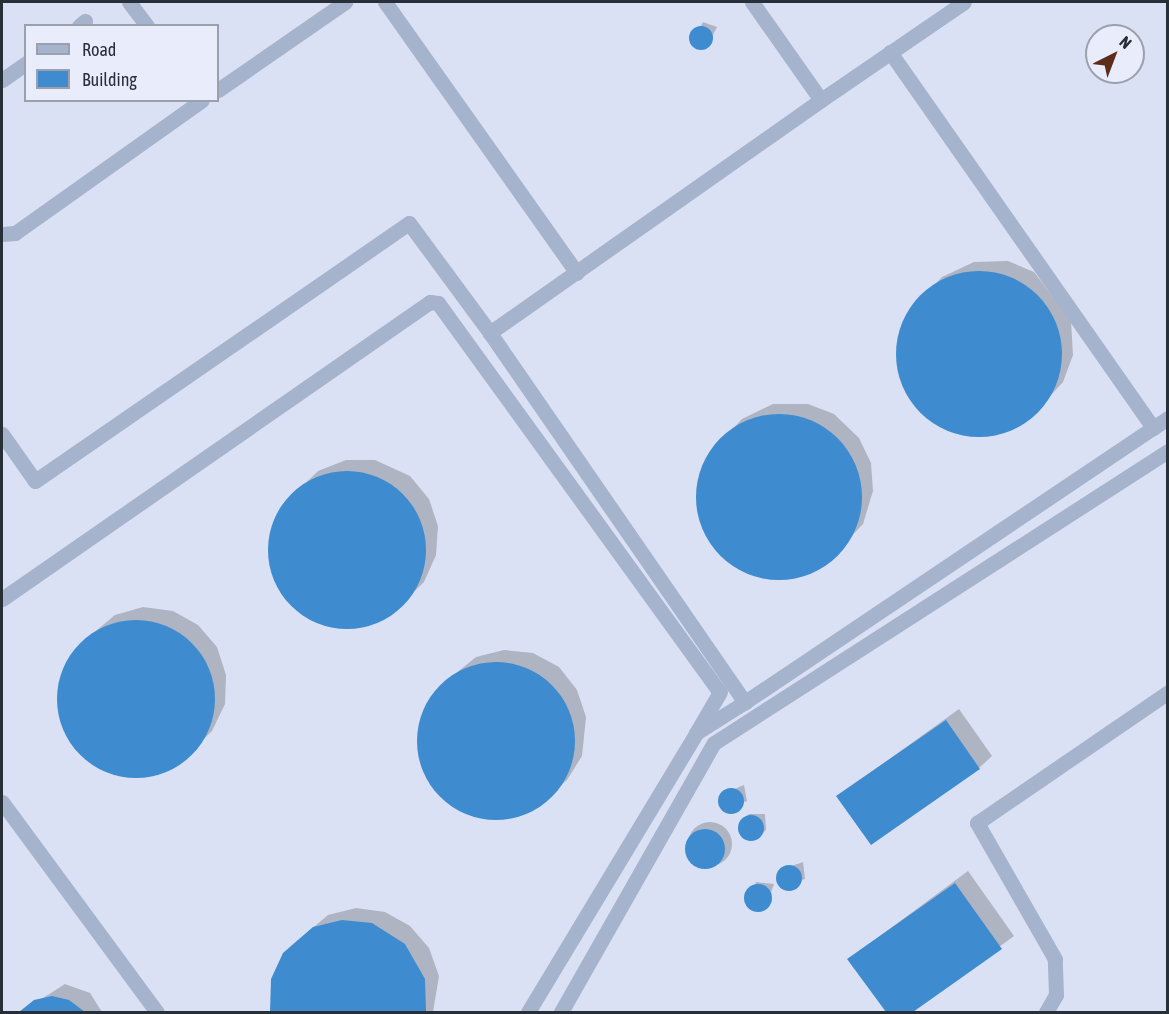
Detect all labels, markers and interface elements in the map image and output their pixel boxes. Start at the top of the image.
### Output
legend [24,24,219,102]
north arrow [1085,24,1145,84]
text: N [1116,32,1135,52]
text: Road [82,39,116,60]
text: Building [82,69,137,90]

